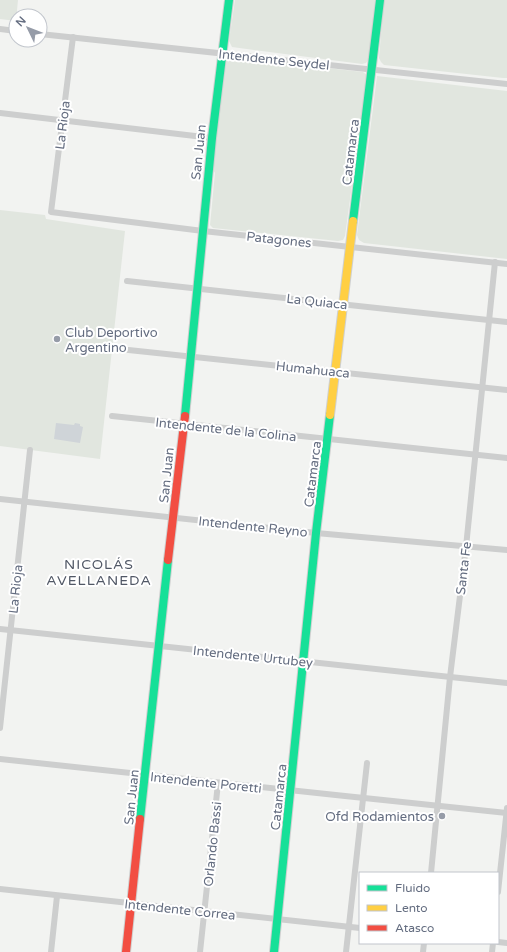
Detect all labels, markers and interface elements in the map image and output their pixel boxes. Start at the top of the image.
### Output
north arrow [8,8,48,48]
text: N [13,14,29,29]
street label: Intendente Seydel [218,46,330,74]
street label: La Rioja [52,100,74,151]
street label: Catamarca [339,118,363,186]
street label: San Juan [188,124,210,181]
street label: Patagones [246,229,312,251]
street label: La Quiaca [286,291,348,313]
place label: Club Deportivo Argentino [65,325,158,356]
marker: Club Deportivo Argentino [52,334,62,344]
street label: Humahuaca [275,358,351,382]
street label: Intendente de la Colina [155,415,297,445]
street label: Catamarca [301,440,325,508]
street label: San Juan [156,447,178,504]
street label: Intendente Reyno [197,513,308,541]
street label: Santa Fe [453,541,475,596]
district label: NICOLÁS AVELLANEDA [46,556,152,589]
street label: La Rioja [5,564,27,614]
street label: Intendente Urtubey [192,643,314,671]
street label: Catamarca [268,763,290,831]
street label: San Juan [121,769,143,826]
street label: Intendente Poretti [149,769,263,797]
street label: Orlando Bassi [201,801,225,887]
place label: Ofd Rodamientos [325,809,434,825]
marker: Ofd Rodamientos [437,811,447,821]
legend [359,872,499,944]
text: Fluido [395,881,430,895]
street label: Intendente Correa [124,896,236,924]
text: Lento [395,901,428,915]
text: Atasco [395,921,434,935]

